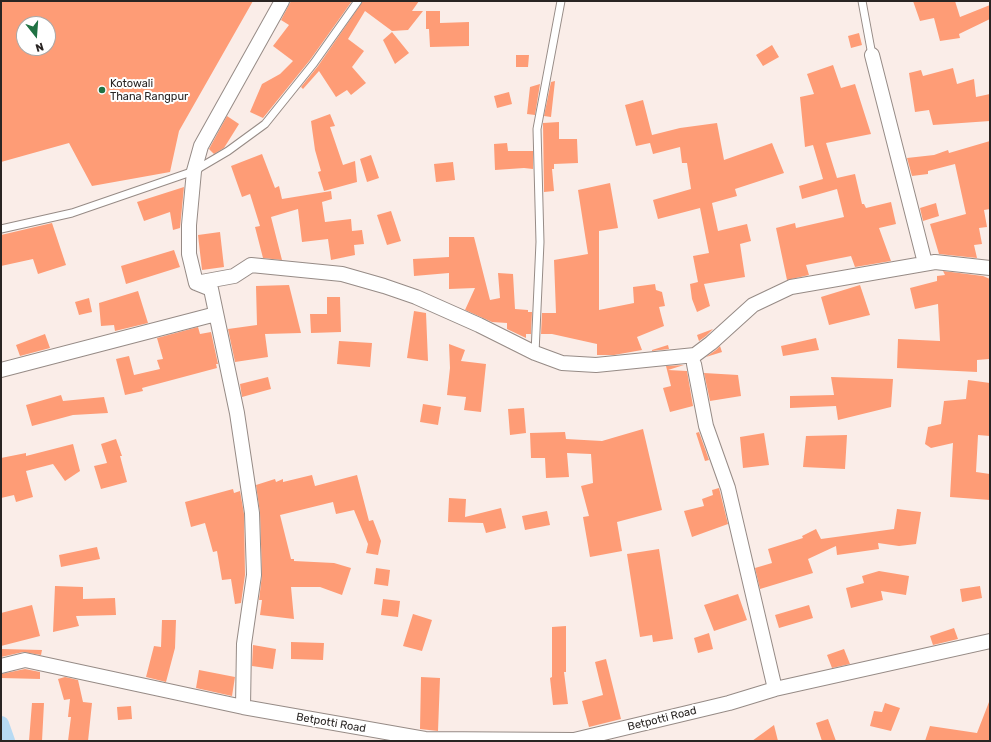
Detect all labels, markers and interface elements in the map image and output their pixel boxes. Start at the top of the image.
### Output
north arrow [16,16,56,56]
text: N [34,40,45,54]
place label: Kotowali Thana Rangpur [110,77,188,103]
marker: Kotowali Thana Rangpur [97,85,107,95]
street label: Betpotti Road [626,704,698,734]
street label: Betpotti Road [295,710,367,736]

